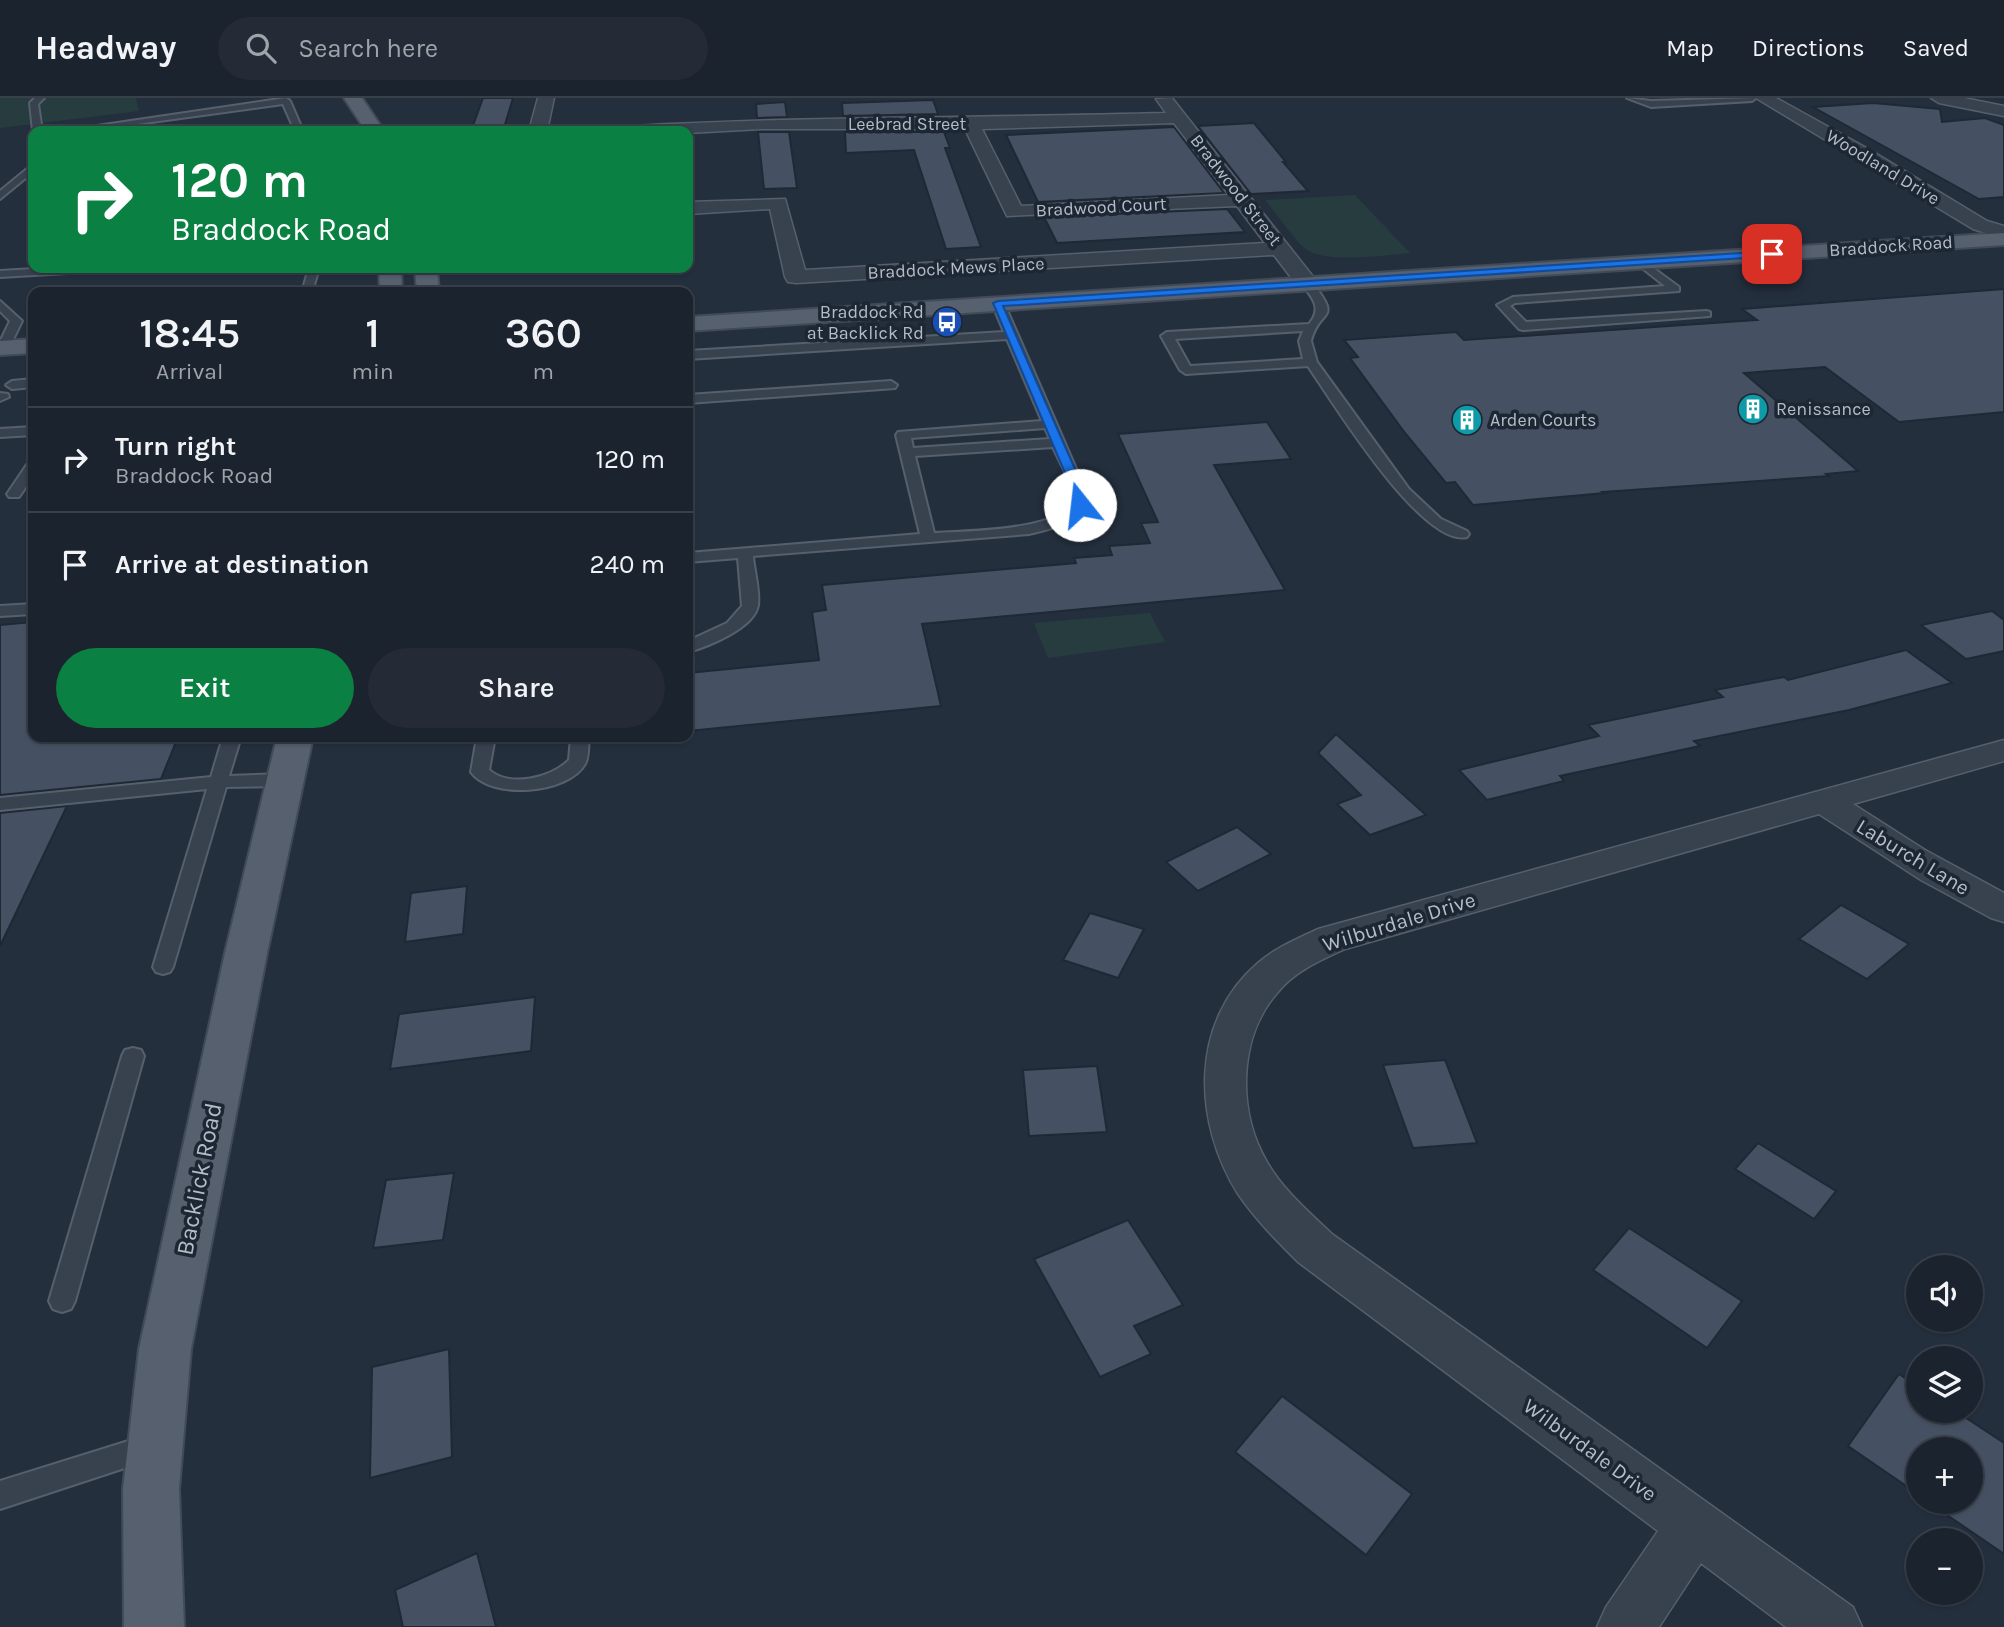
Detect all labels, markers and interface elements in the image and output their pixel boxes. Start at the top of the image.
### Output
search box [218,17,708,80]
text: Headway [35,29,176,67]
icon: search [242,29,280,67]
text: Search here [298,33,438,64]
text: Map [1666,34,1714,62]
text: Directions [1752,34,1865,62]
text: Saved [1903,34,1969,62]
street label: Leebrad Street [848,113,966,135]
street label: Woodland Drive [1822,124,1944,210]
street label: Bradwood Street [1186,130,1286,250]
text: 120 m [171,152,308,209]
icon: right [56,154,147,245]
street label: Bradwood Court [1035,193,1167,221]
text: Braddock Road [171,211,391,248]
pin [1742,224,1802,284]
street label: Braddock Road [1828,231,1954,261]
icon: arrive [1753,235,1791,273]
street label: Braddock Mews Place [867,252,1045,284]
place label: Braddock Rd at Backlick Rd [807,301,924,344]
bus stop icon: Braddock Rd at Backlick Rd [930,305,964,339]
text: 18:45 [139,308,240,358]
text: 1 [365,308,380,358]
text: 360 [505,308,582,358]
text: Arrival [156,358,223,385]
text: min [351,358,394,385]
text: m [533,358,554,385]
building icon: Renissance [1736,392,1770,426]
place label: Renissance [1776,398,1871,420]
building icon: Arden Courts [1450,403,1484,437]
place label: Arden Courts [1490,409,1596,431]
text: Turn right [115,431,236,462]
icon: right [56,441,94,479]
text: 120 m [595,444,665,475]
text: Braddock Road [115,462,273,489]
position arrow [1043,468,1117,542]
icon: arrive [56,546,94,584]
text: Arrive at destination [115,549,369,580]
text: 240 m [589,549,665,580]
button: Exit [56,648,354,728]
button: Share [368,648,665,728]
street label: Laburch Lane [1852,814,1974,900]
street label: Wilburdale Drive [1320,887,1478,957]
street label: Backlick Road [170,1100,228,1258]
map controls [1906,1255,1983,1605]
button: sound [1906,1255,1983,1332]
button: layers [1906,1346,1983,1423]
street label: Wilburdale Drive [1519,1394,1661,1506]
button: + [1906,1437,1983,1514]
button: − [1906,1528,1983,1605]

